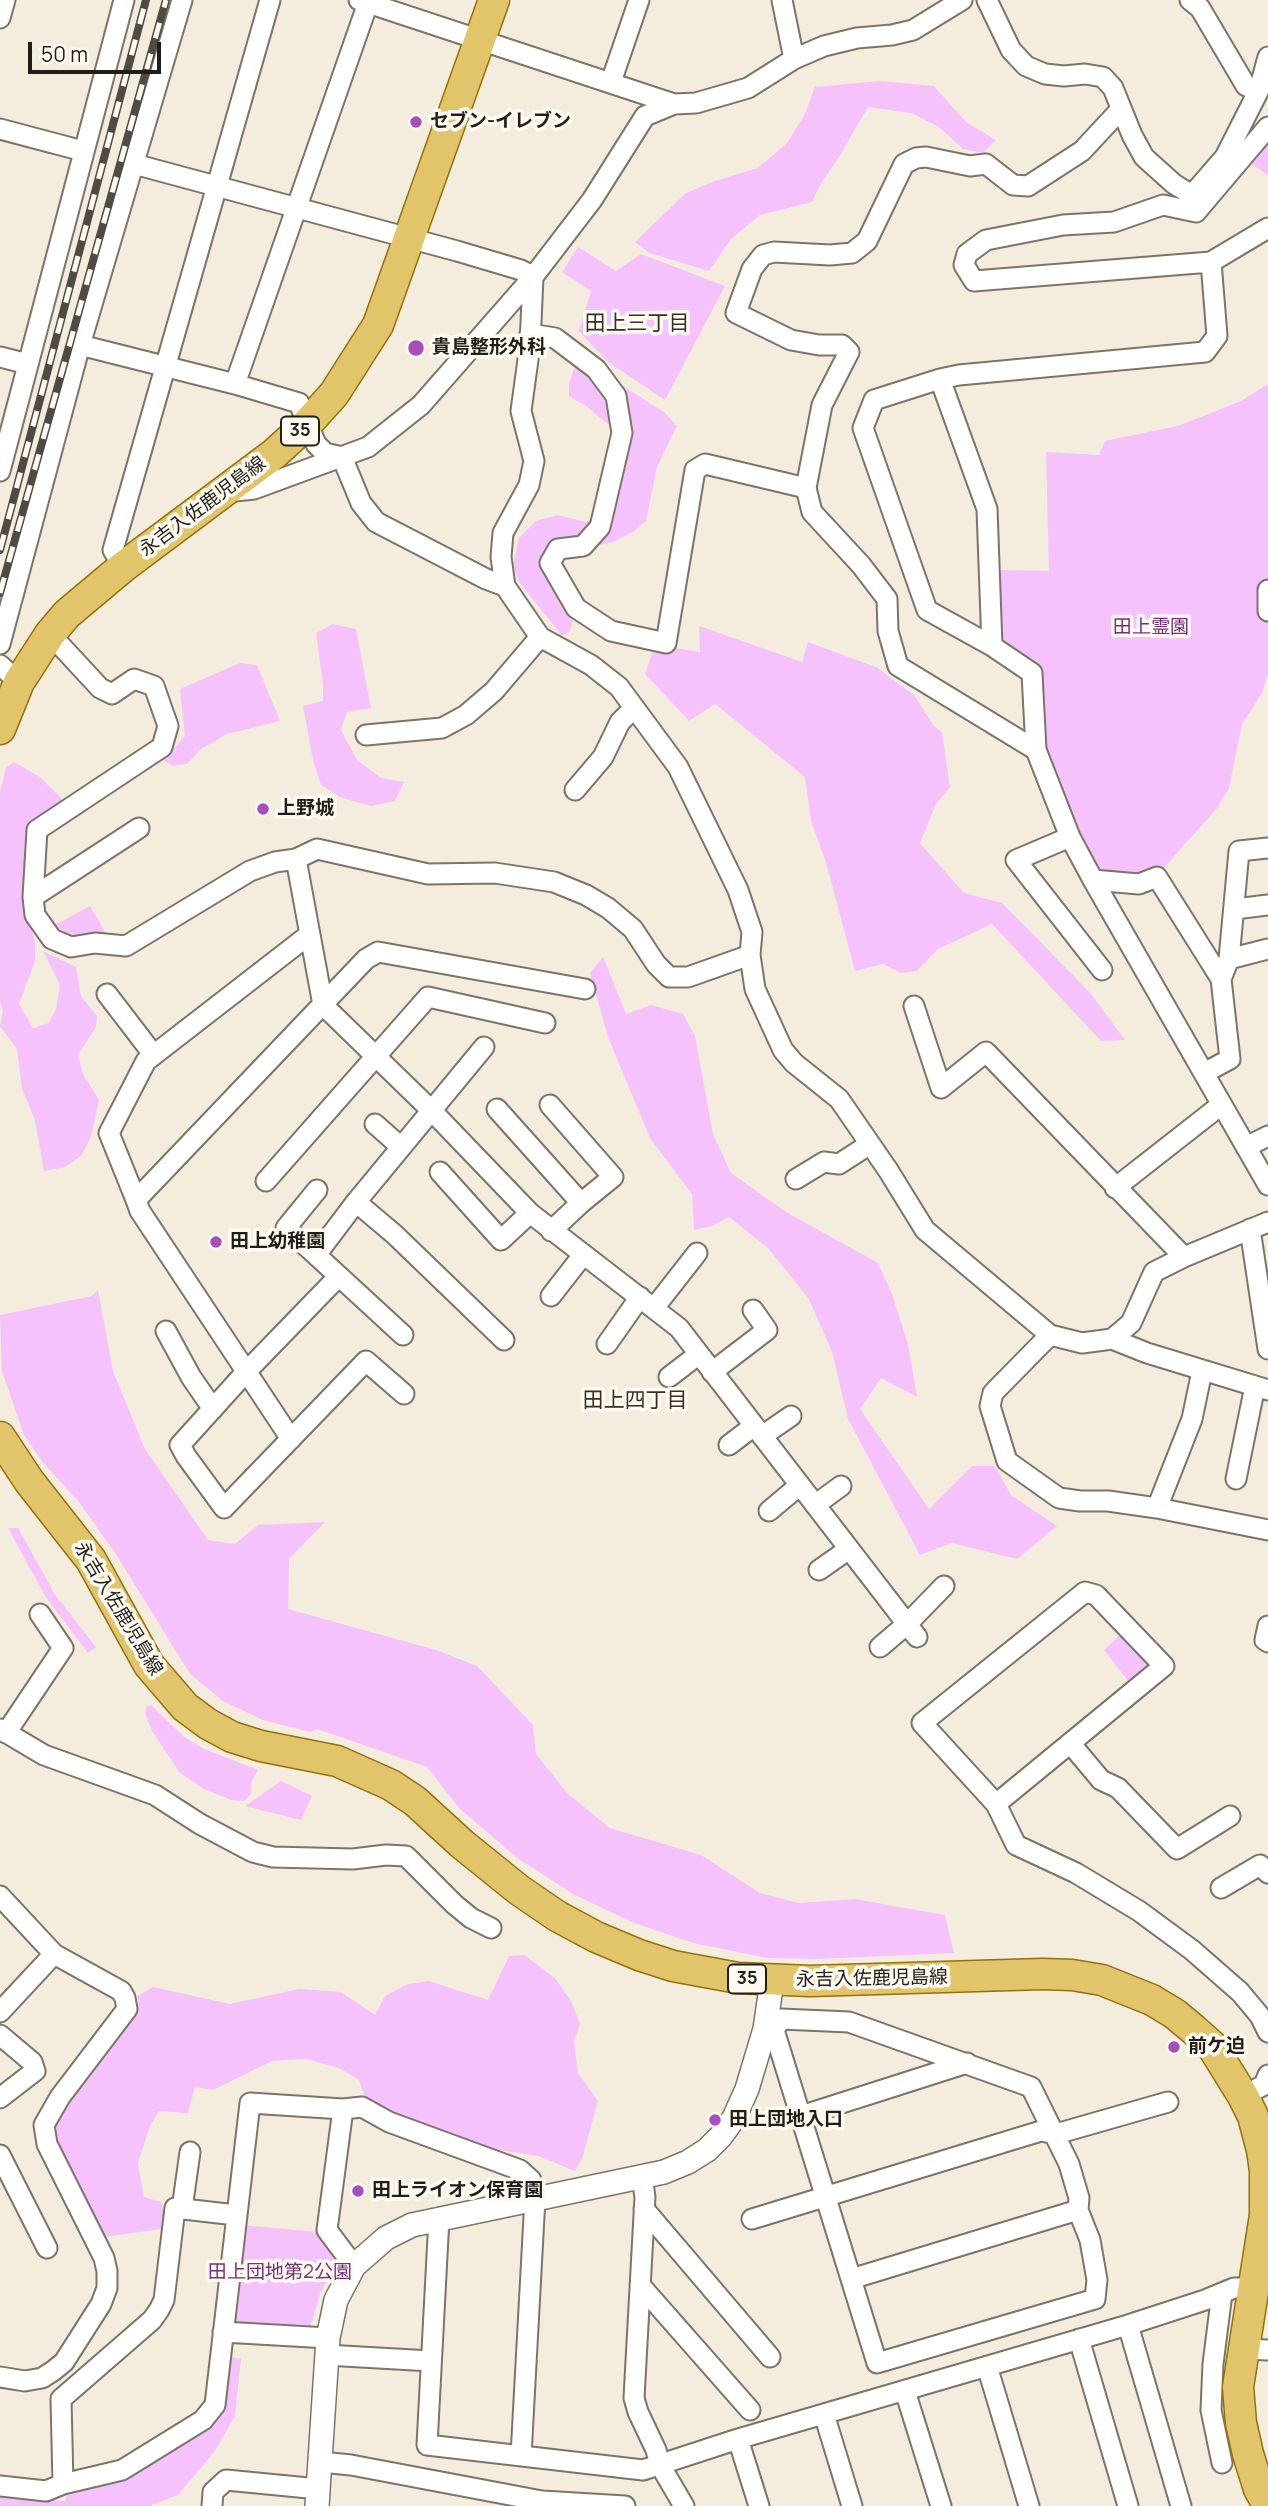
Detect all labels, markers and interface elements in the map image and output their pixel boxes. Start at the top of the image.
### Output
scale bar [32,28,164,72]
text: 50 m [41,40,88,68]
place label: セブン-イレブン [430,111,571,133]
marker: セブン-イレブン [408,114,424,130]
district label: 田上三丁目 [585,311,689,337]
place label: 貴島整形外科 [432,337,546,359]
marker: 貴島整形外科 [406,338,426,358]
road number: 35 [281,416,319,446]
street label: 永吉入佐鹿児島線 [135,452,271,562]
park label: 田上霊園 [1113,617,1189,639]
place label: 上野城 [277,798,334,820]
marker: 上野城 [255,801,271,817]
place label: 田上幼稚園 [230,1231,325,1253]
marker: 田上幼稚園 [208,1234,224,1250]
district label: 田上四丁目 [583,1388,687,1414]
street label: 永吉入佐鹿児島線 [69,1538,167,1680]
road number: 35 [728,1965,766,1994]
street label: 永吉入佐鹿児島線 [796,1966,948,1992]
place label: 前ケ迫 [1188,2036,1245,2058]
marker: 前ケ迫 [1166,2039,1182,2055]
place label: 田上団地入口 [729,2109,843,2131]
marker: 田上団地入口 [707,2112,723,2128]
place label: 田上ライオン保育園 [372,2180,543,2202]
marker: 田上ライオン保育園 [350,2183,366,2199]
park label: 田上団地第2公園 [208,2262,352,2284]

